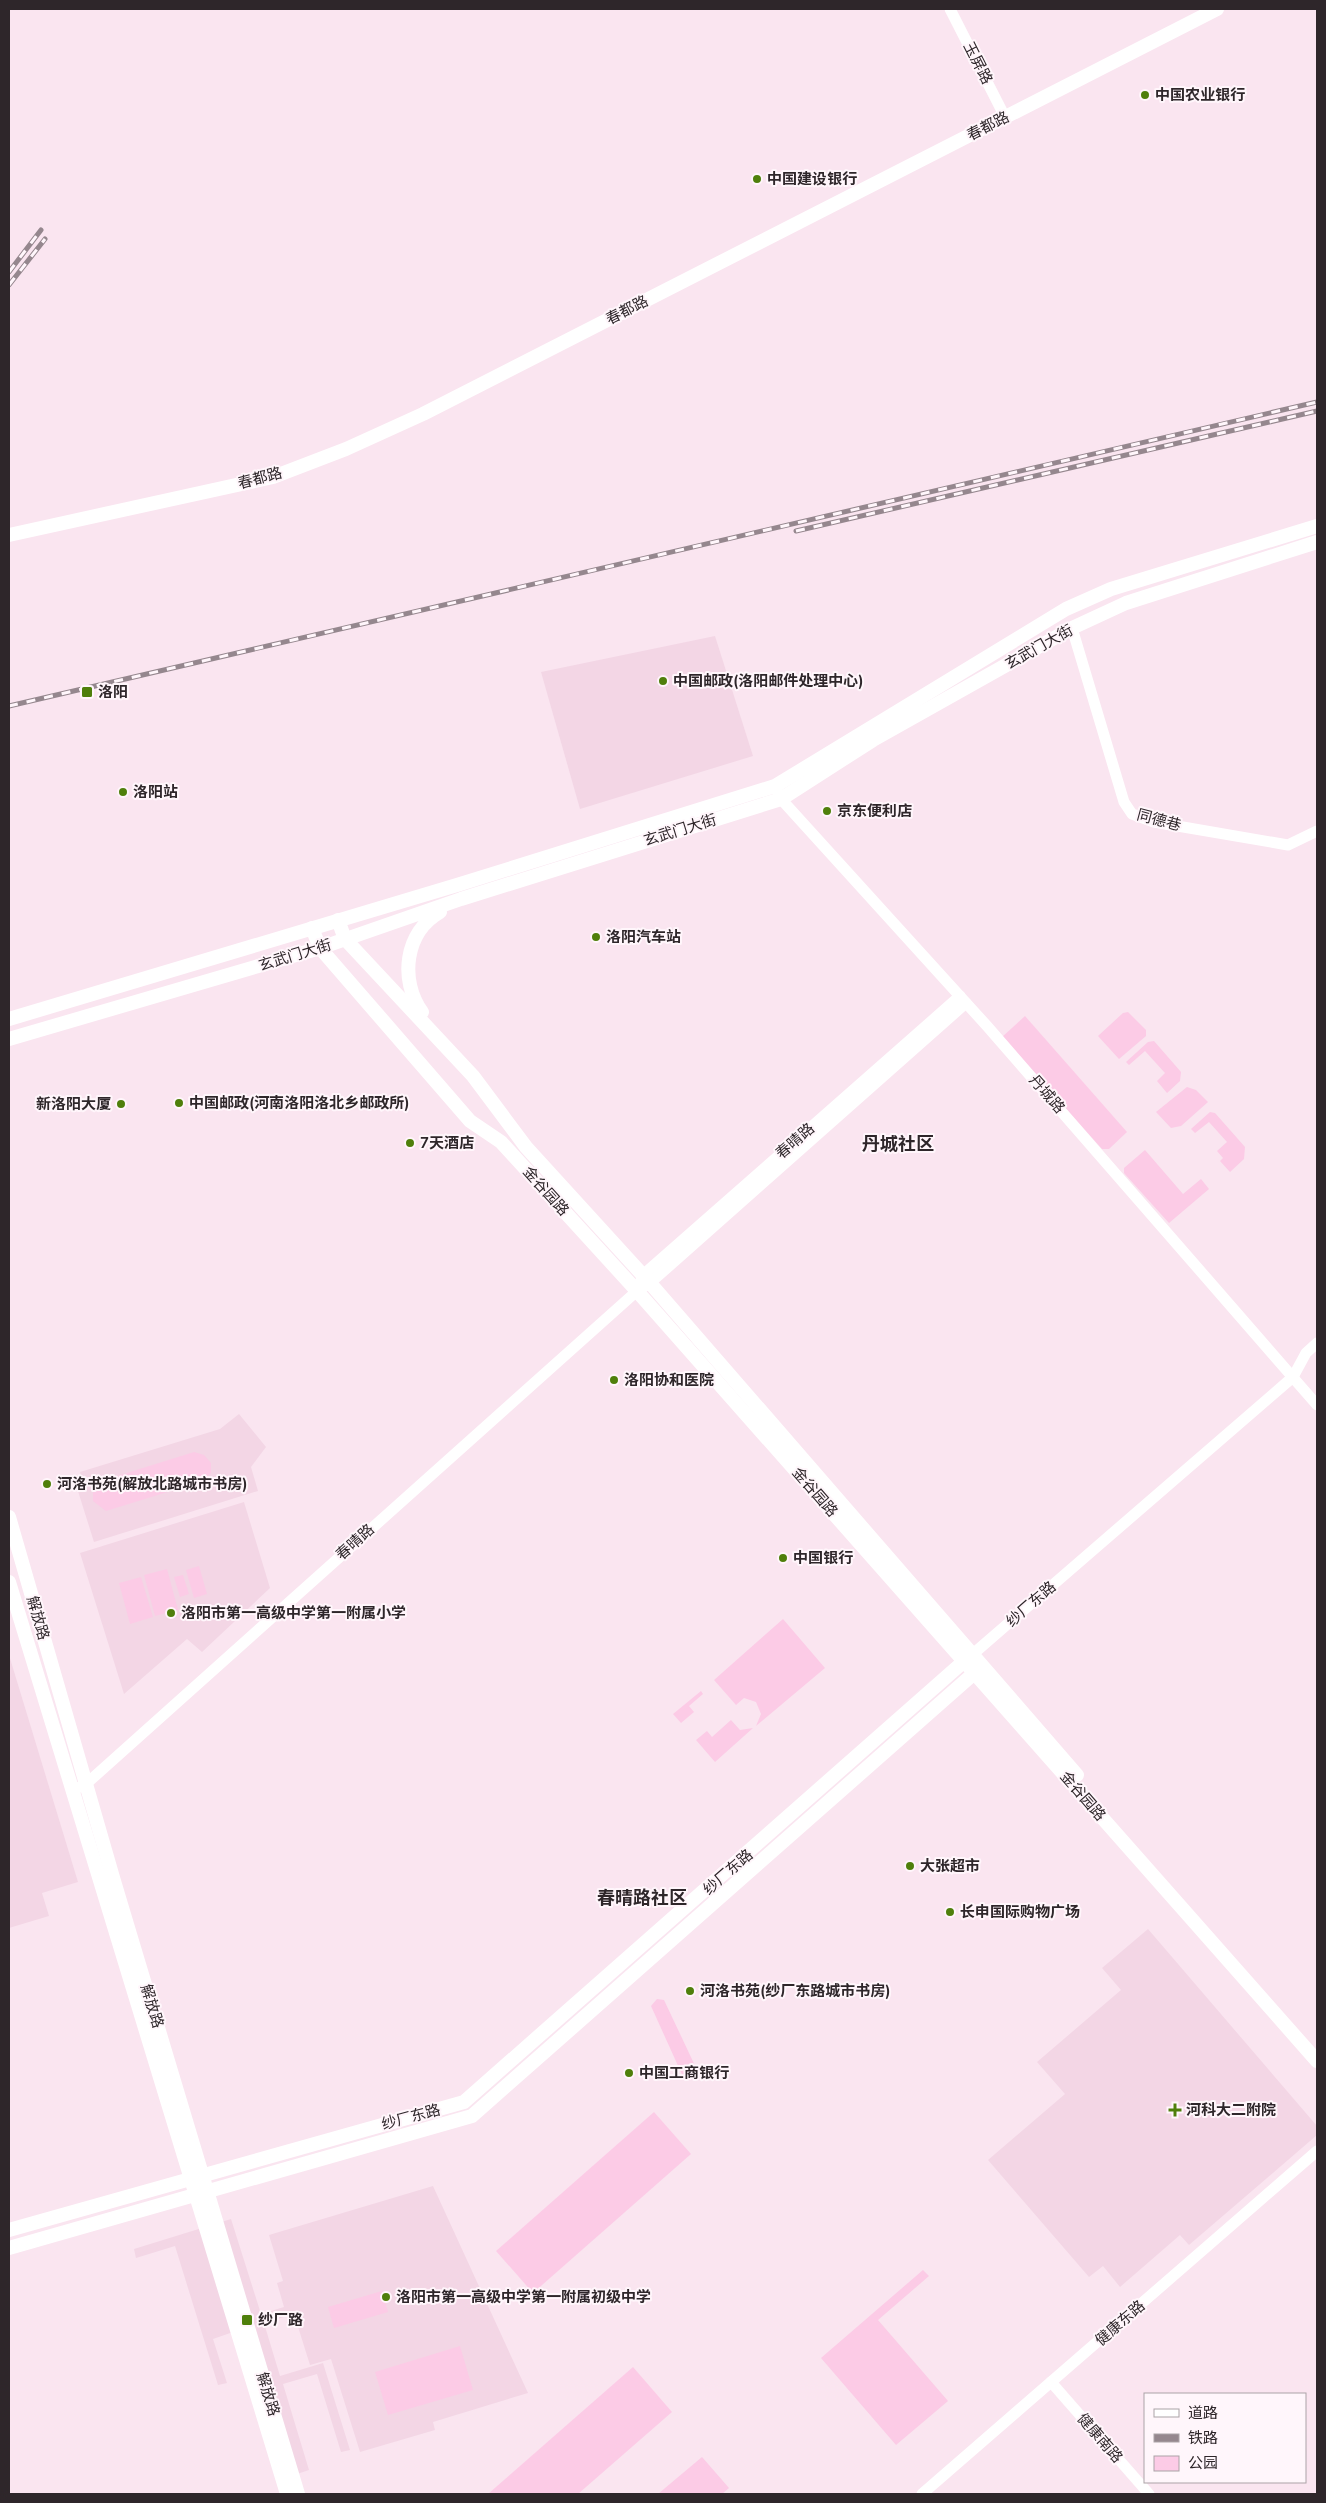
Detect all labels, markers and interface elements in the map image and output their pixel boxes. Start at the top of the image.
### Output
street label: 玉屏路 [959,38,997,88]
place label: 中国农业银行 [1155,85,1245,105]
marker: 中国农业银行 [1139,89,1151,101]
street label: 春都路 [963,107,1013,145]
place label: 中国建设银行 [767,169,857,189]
marker: 中国建设银行 [751,173,763,185]
street label: 春都路 [602,291,652,329]
street label: 春都路 [236,463,284,493]
street label: 玄武门大街 [1001,620,1077,674]
place label: 中国邮政(洛阳邮件处理中心) [673,671,864,691]
marker: 中国邮政(洛阳邮件处理中心) [657,675,669,687]
place label: 洛阳 [98,682,128,702]
marker: 洛阳 [80,685,94,699]
place label: 洛阳站 [133,782,178,802]
marker: 洛阳站 [117,786,129,798]
place label: 京东便利店 [837,801,912,821]
marker: 京东便利店 [821,805,833,817]
street label: 同德巷 [1135,805,1183,835]
street label: 玄武门大街 [641,809,719,851]
place label: 洛阳汽车站 [606,927,681,947]
marker: 洛阳汽车站 [590,931,602,943]
street label: 玄武门大街 [256,934,334,976]
street label: 丹城路 [1025,1070,1069,1118]
place label: 中国邮政(河南洛阳洛北乡邮政所) [189,1093,410,1113]
place label: 新洛阳大厦 [36,1094,111,1114]
marker: 中国邮政(河南洛阳洛北乡邮政所) [173,1097,185,1109]
marker: 新洛阳大厦 [115,1098,127,1110]
street label: 春晴路 [771,1119,819,1163]
district label: 丹城社区 [862,1132,934,1156]
place label: 7天酒店 [420,1133,474,1153]
marker: 7天酒店 [404,1137,416,1149]
street label: 金谷园路 [518,1162,574,1220]
place label: 洛阳协和医院 [624,1370,714,1390]
marker: 洛阳协和医院 [608,1374,620,1386]
street label: 金谷园路 [788,1463,842,1521]
place label: 河洛书苑(解放北路城市书房) [57,1474,248,1494]
marker: 河洛书苑(解放北路城市书房) [41,1478,53,1490]
street label: 春晴路 [332,1520,378,1564]
place label: 中国银行 [793,1548,853,1568]
marker: 中国银行 [777,1552,789,1564]
street label: 纱厂东路 [1002,1577,1060,1631]
street label: 解放路 [22,1594,54,1642]
place label: 洛阳市第一高级中学第一附属小学 [181,1603,406,1623]
marker: 洛阳市第一高级中学第一附属小学 [165,1607,177,1619]
street label: 金谷园路 [1056,1767,1110,1825]
street label: 纱厂东路 [699,1845,757,1899]
place label: 大张超市 [920,1856,980,1876]
marker: 大张超市 [904,1860,916,1872]
district label: 春晴路社区 [597,1886,687,1910]
place label: 长申国际购物广场 [960,1902,1080,1922]
marker: 长申国际购物广场 [944,1906,956,1918]
place label: 河洛书苑(纱厂东路城市书房) [700,1981,891,2001]
street label: 解放路 [136,1982,168,2030]
marker: 河洛书苑(纱厂东路城市书房) [684,1985,696,1997]
place label: 中国工商银行 [639,2063,729,2083]
marker: 中国工商银行 [623,2067,635,2079]
street label: 纱厂东路 [379,2100,443,2134]
place label: 河科大二附院 [1186,2100,1276,2120]
marker: 河科大二附院 [1168,2103,1182,2117]
place label: 洛阳市第一高级中学第一附属初级中学 [396,2287,651,2307]
marker: 洛阳市第一高级中学第一附属初级中学 [380,2291,392,2303]
street label: 健康东路 [1091,2296,1149,2350]
place label: 纱厂路 [258,2310,303,2330]
marker: 纱厂路 [240,2313,254,2327]
street label: 解放路 [252,2370,284,2418]
legend [1144,2393,1306,2483]
text: 道路 [1188,2403,1218,2423]
street label: 健康南路 [1073,2409,1127,2467]
text: 铁路 [1188,2428,1218,2448]
text: 公园 [1188,2453,1218,2473]

